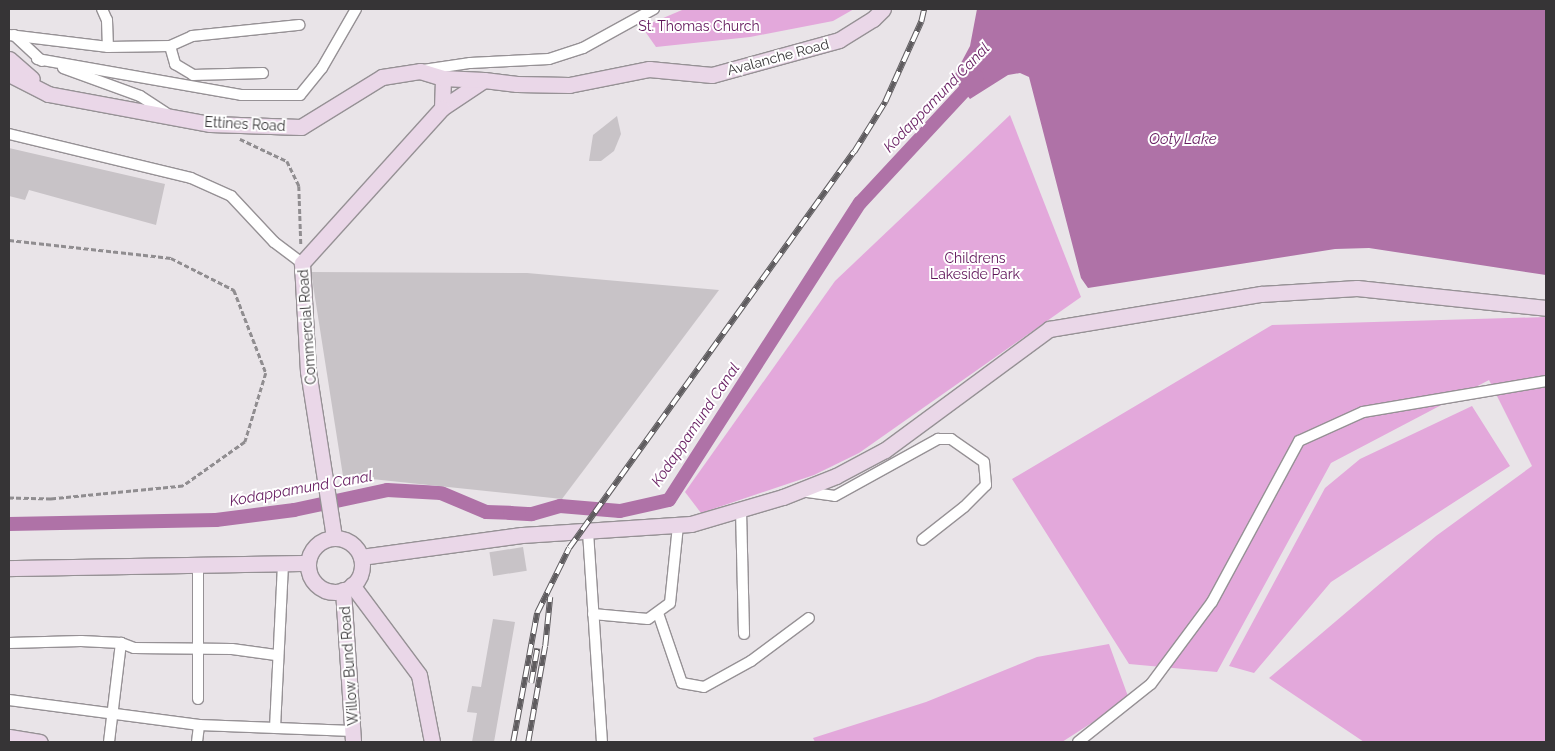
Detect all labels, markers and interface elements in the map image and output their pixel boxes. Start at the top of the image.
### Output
park label: St. Thomas Church [638,18,760,34]
street label: Avalanche Road [725,35,831,79]
water label: Kodappamund Canal [880,40,994,156]
street label: Ettines Road [204,113,286,135]
water label: Ooty Lake [1149,131,1217,149]
park label: Childrens Lakeside Park [930,250,1020,282]
street label: Commercial Road [295,269,319,385]
water label: Kodappamund Canal [648,360,744,490]
water label: Kodappamund Canal [228,468,374,510]
street label: Willow Bund Road [336,606,362,726]

